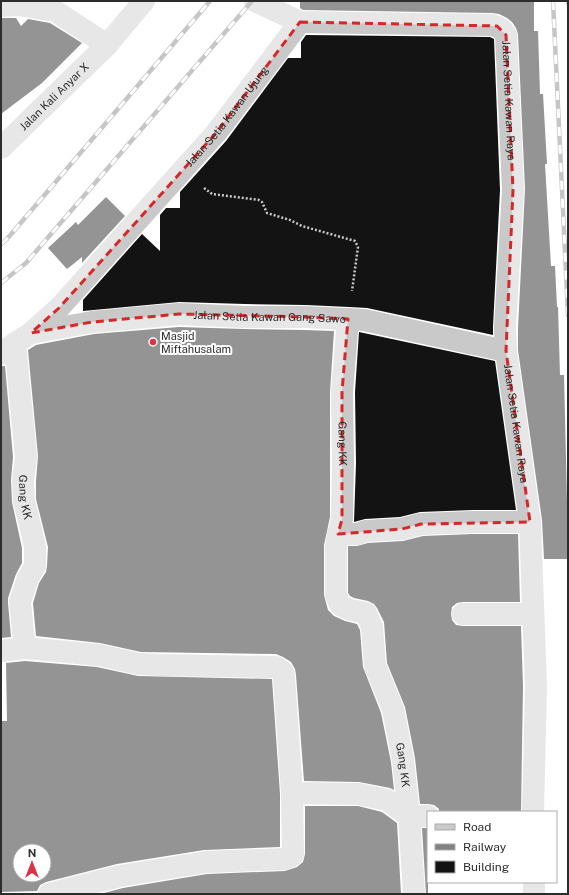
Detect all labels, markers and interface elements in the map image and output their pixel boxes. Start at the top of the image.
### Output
street label: Jalan Setia Kawan Raya [500,40,518,161]
street label: Jalan Kali Anyar X [17,60,91,133]
street label: Jalan Setia Kawan Ujung [183,64,271,169]
street label: Jalan Setia Kawan Gang Sawo [193,309,346,325]
place label: Masjid Miftahusalam [161,330,231,355]
marker: Masjid Miftahusalam [148,337,158,347]
street label: Jalan Setia Kawan Raya [502,363,530,484]
street label: Gang KK [336,421,349,467]
street label: Gang KK [17,474,35,521]
street label: Gang KK [394,742,412,788]
legend [427,811,557,883]
text: Road [463,820,491,834]
text: Railway [463,840,507,854]
north arrow [12,843,52,883]
text: N [28,847,36,859]
text: Building [463,860,509,874]

